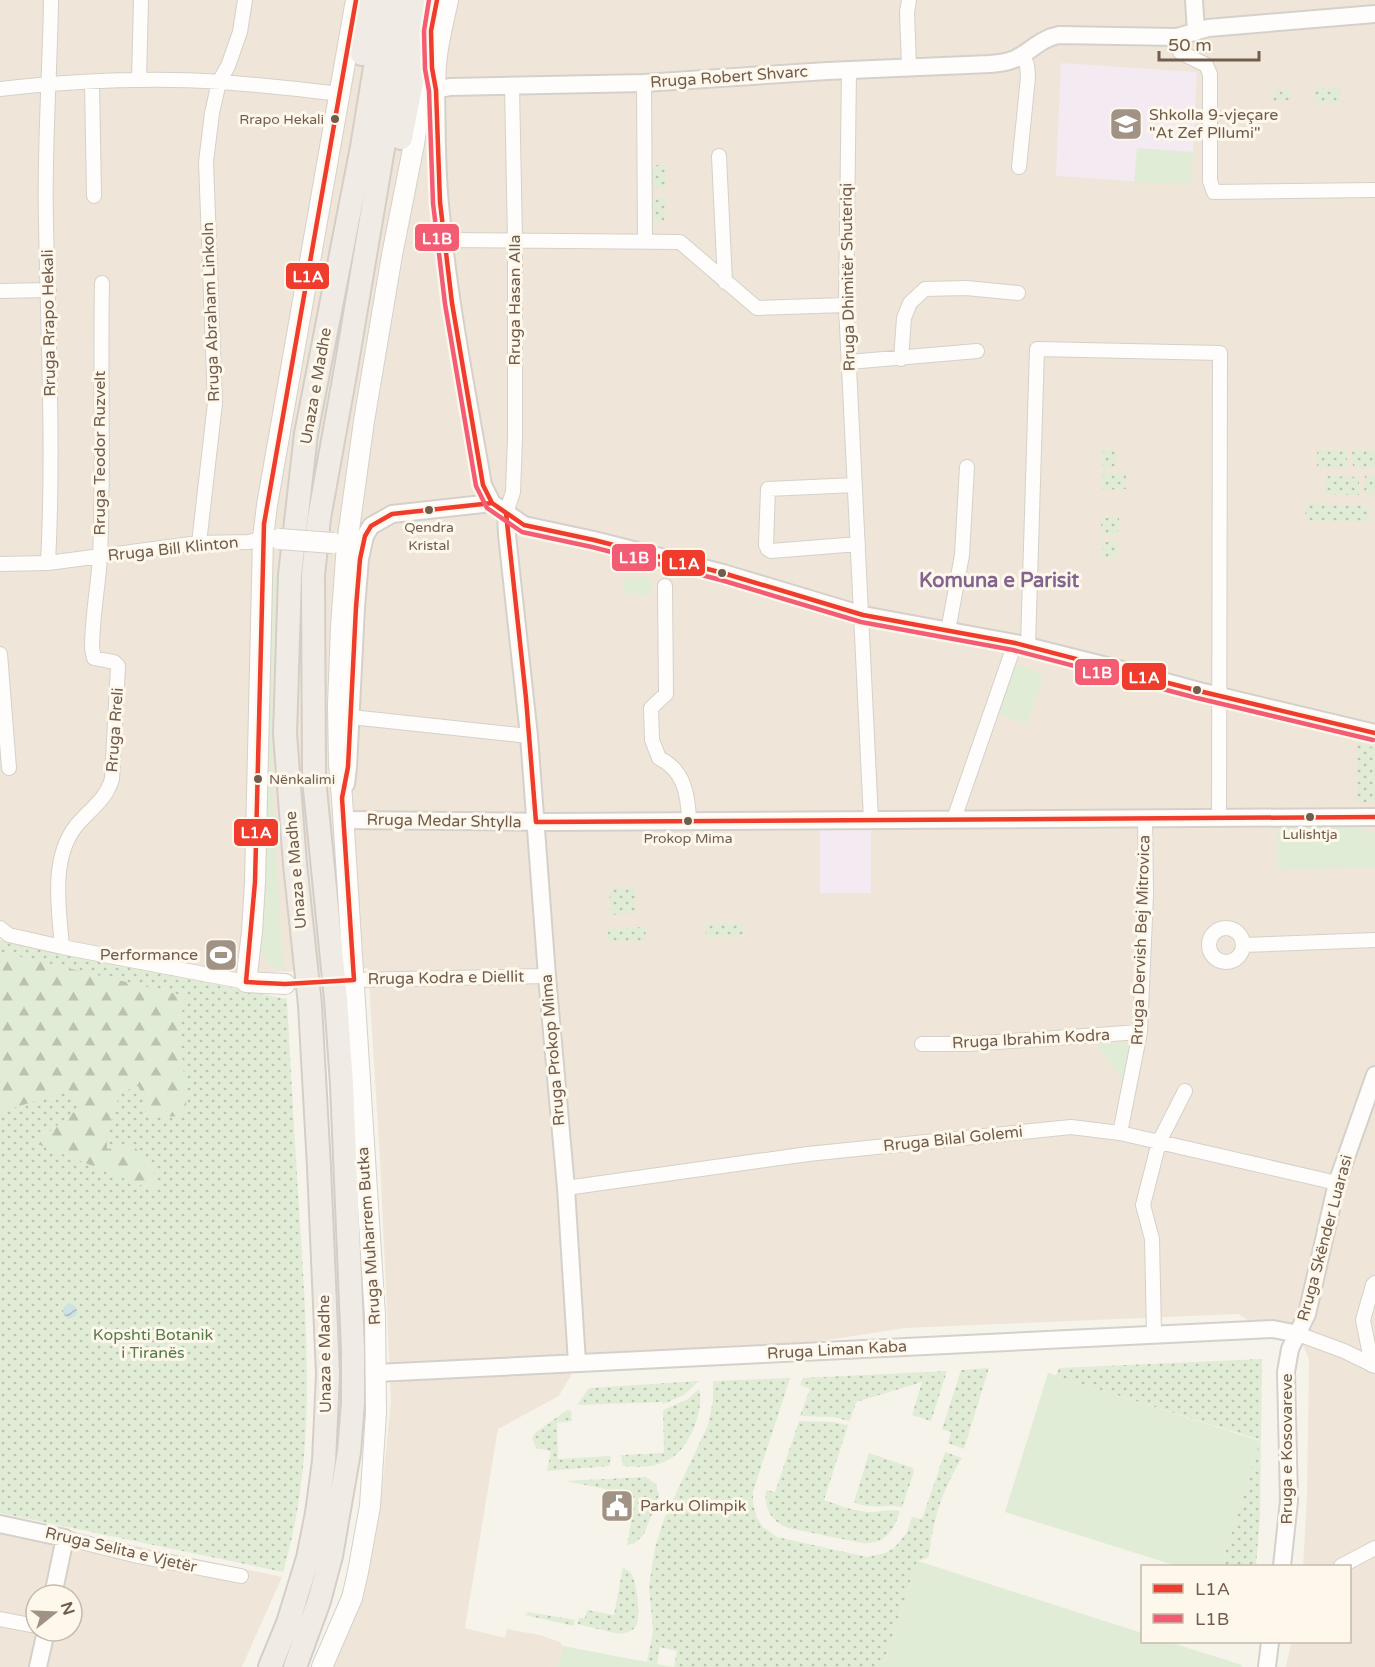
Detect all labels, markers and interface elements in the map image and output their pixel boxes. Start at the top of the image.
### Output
scale bar [1159,24,1260,62]
text: 50 m [1168,34,1212,56]
street label: Rruga Robert Shvarc [649,62,809,92]
place label: Shkolla 9-vjeçare "At Zef Pllumi" [1149,105,1278,143]
school or university icon: Shkolla 9-vjeçare "At Zef Pllumi" [1108,106,1144,142]
place label: Rrapo Hekali [239,111,324,128]
marker: Rrapo Hekali [329,113,341,125]
street label: Rruga Dhimitër Shuteriqi [836,183,860,371]
street label: Rruga Abraham Linkoln [198,222,224,402]
line badge: L1B [414,223,460,252]
text: L1B [422,229,452,249]
street label: Rruga Hasan Alla [505,235,525,365]
street label: Rruga Rrapo Hekali [38,249,60,397]
line badge: L1A [285,262,330,290]
text: L1A [292,267,324,287]
street label: Unaza e Madhe [296,326,336,446]
street label: Rruga Teodor Ruzvelt [90,371,110,535]
marker: Qendra Kristal [423,504,435,516]
place label: Qendra Kristal [404,519,454,554]
street label: Rruga Bill Klinton [107,532,239,566]
line badge: L1B [611,543,657,572]
text: L1B [619,548,649,568]
line badge: L1A [661,549,706,577]
text: L1A [668,554,700,574]
unlabelled marker [716,567,728,579]
district label: Komuna e Parisit [919,569,1079,593]
line badge: L1B [1074,658,1120,686]
line badge: L1A [1121,662,1167,691]
text: L1B [1082,663,1112,683]
text: L1A [1128,668,1160,688]
unlabelled marker [1191,684,1203,696]
street label: Rruga Rreli [102,687,128,773]
place label: Nënkalimi [269,771,335,788]
marker: Nënkalimi [252,773,264,785]
street label: Unaza e Madhe [281,810,311,930]
street label: Rruga Medar Shtylla [366,810,522,832]
marker: Lulishtja [1304,811,1316,823]
marker: Prokop Mima [682,815,694,827]
line badge: L1A [233,818,279,847]
text: L1A [240,823,272,843]
place label: Lulishtja [1282,826,1338,843]
place label: Prokop Mima [643,830,733,847]
street label: Rruga Dervish Bej Mitrovica [1127,834,1155,1046]
sports icon: Performance [203,937,239,973]
place label: Performance [100,945,198,965]
street label: Rruga Kodra e Diellit [368,967,524,989]
street label: Rruga Prokop Mima [536,973,570,1127]
street label: Rruga Ibrahim Kodra [951,1025,1111,1053]
street label: Rruga Bilal Golemi [882,1122,1024,1156]
street label: Rruga Muharrem Butka [353,1146,385,1326]
street label: Rruga Skënder Luarasi [1293,1152,1357,1324]
street label: Unaza e Madhe [314,1295,336,1413]
park label: Kopshti Botanik i Tiranës [93,1325,213,1363]
street label: Rruga Liman Kaba [767,1336,907,1364]
street label: Rruga e Kosovareve [1277,1373,1297,1525]
public building icon: Parku Olimpik [599,1488,635,1524]
place label: Parku Olimpik [640,1496,747,1516]
street label: Rruga Selita e Vjetër [43,1523,200,1577]
legend [1141,1565,1351,1643]
text: L1A [1195,1578,1230,1600]
north arrow [24,1583,84,1643]
text: N [56,1599,79,1618]
text: L1B [1195,1608,1229,1630]

